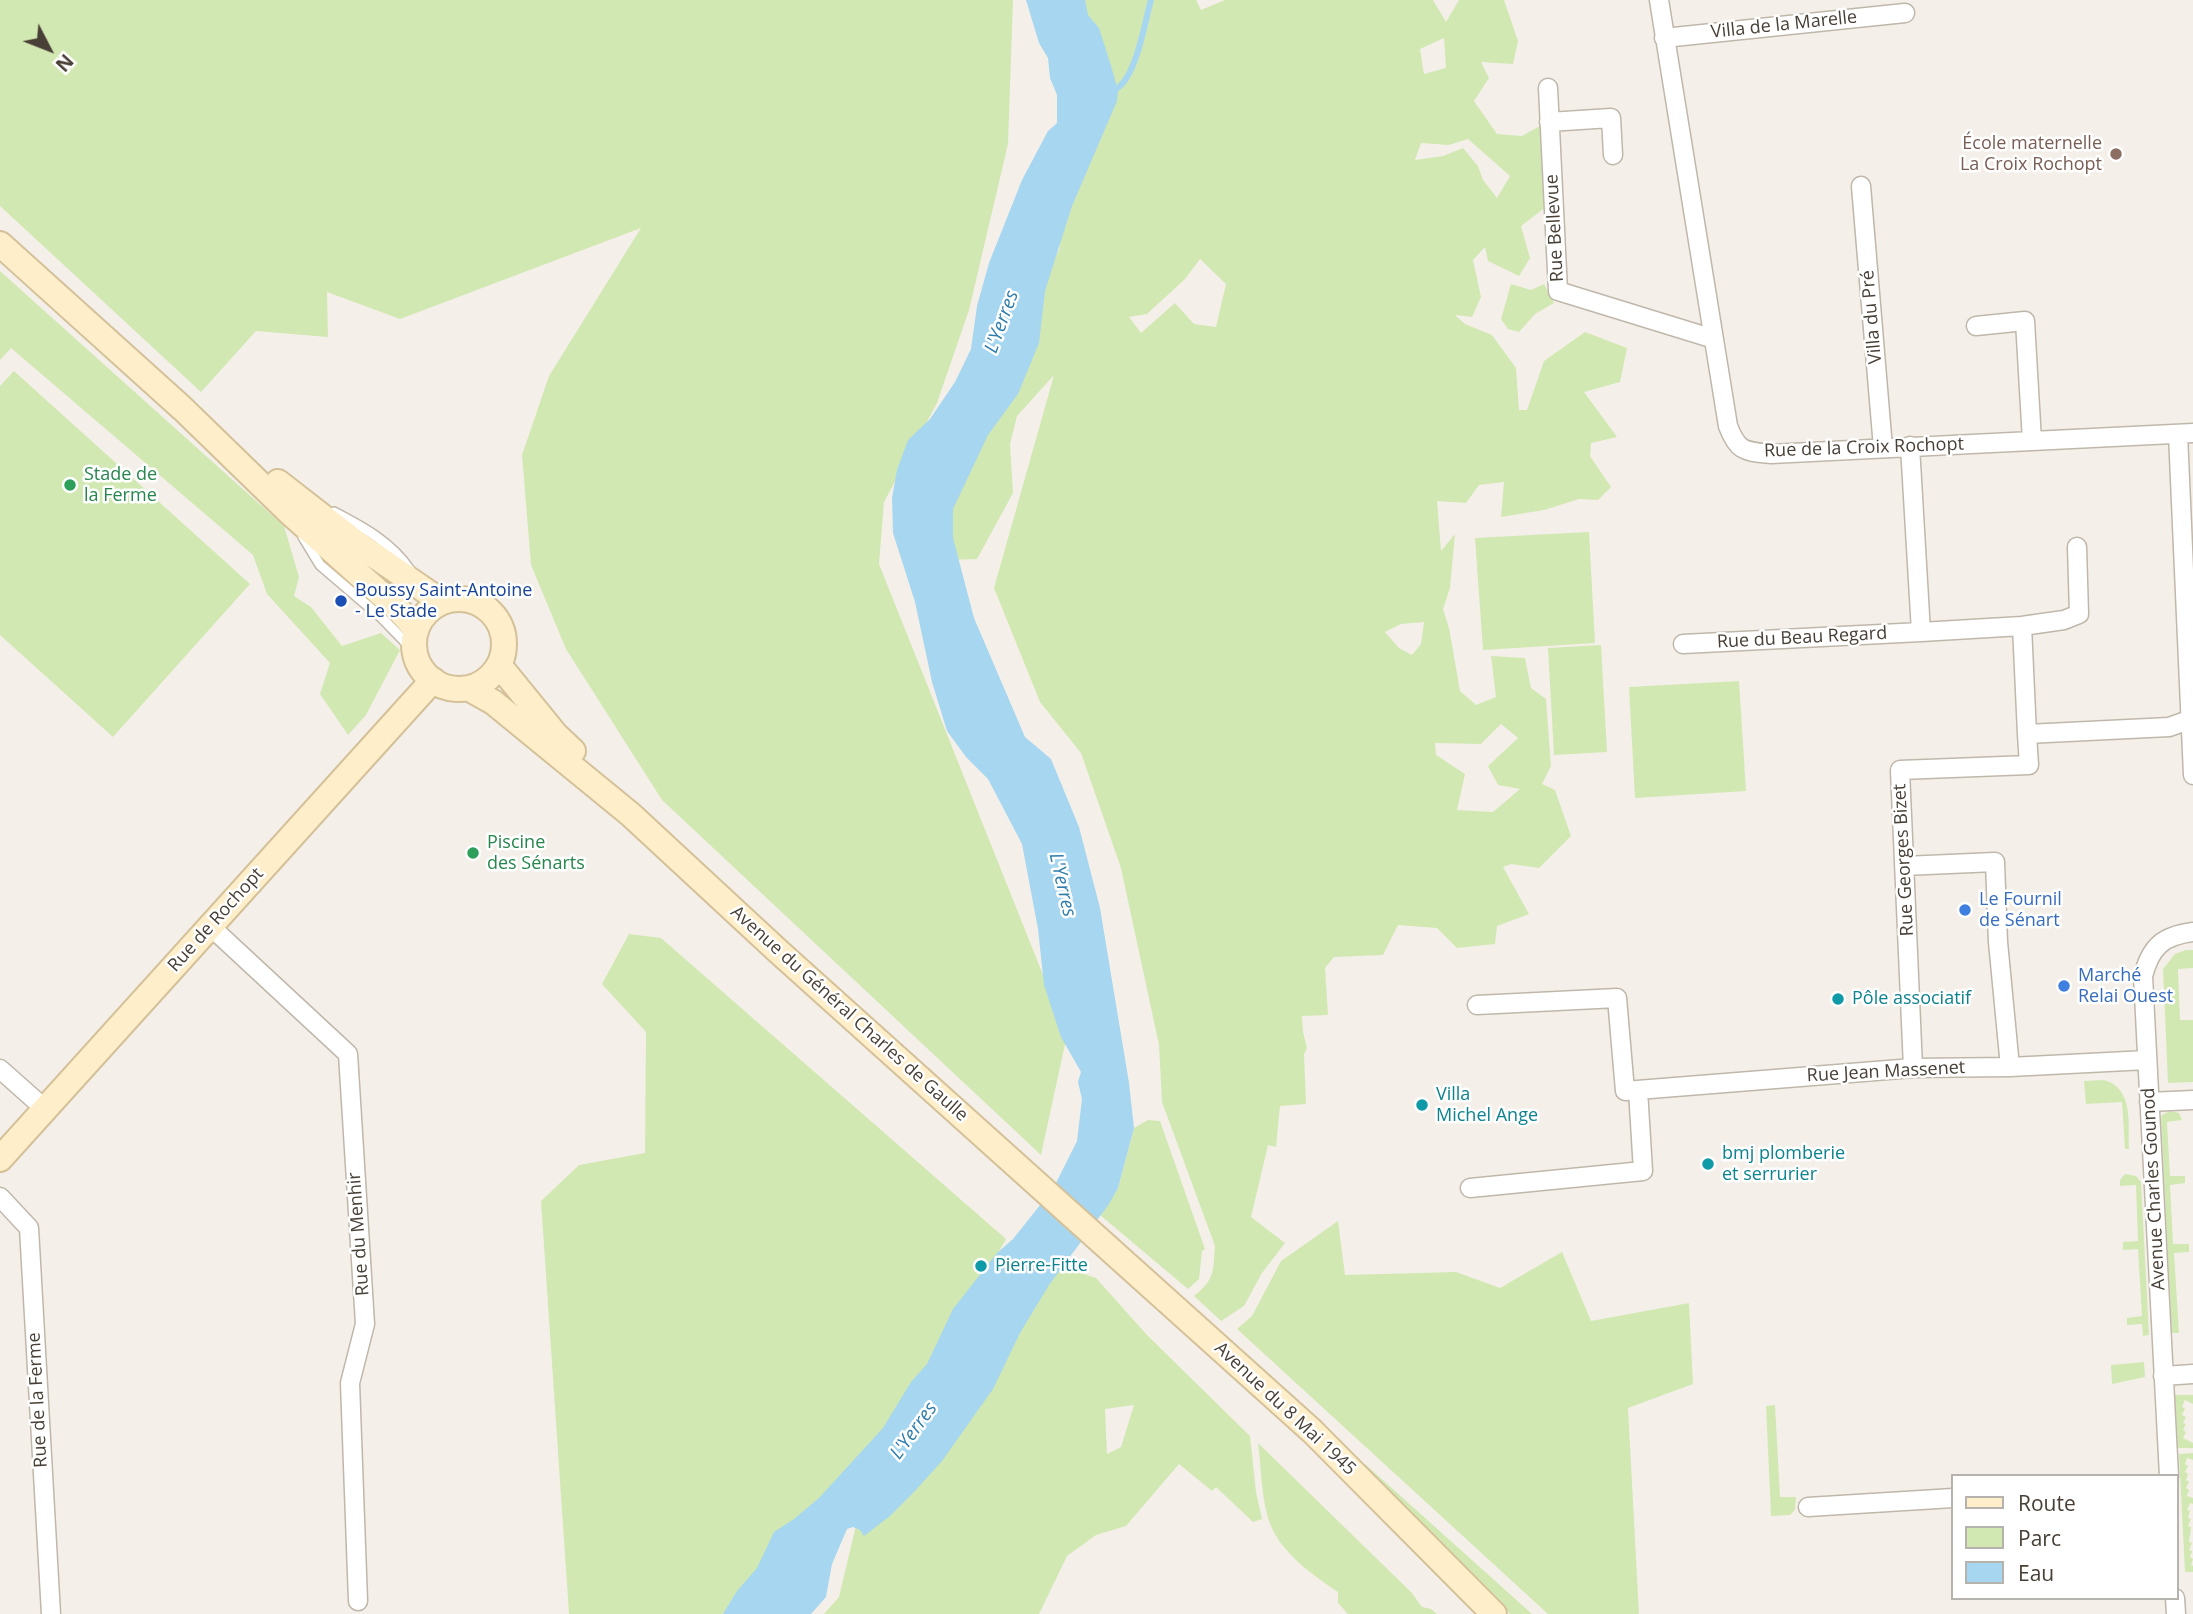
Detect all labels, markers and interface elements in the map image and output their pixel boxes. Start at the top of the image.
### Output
street label: Villa de la Marelle [1710,7,1858,43]
north arrow [14,14,84,84]
text: N [50,49,79,77]
place label: École maternelle La Croix Rochopt [1960,133,2102,176]
marker: École maternelle La Croix Rochopt [2108,146,2124,162]
street label: Rue Bellevue [1541,174,1569,282]
street label: Villa du Pré [1857,269,1887,365]
water label: L'Yerres [980,288,1024,356]
street label: Rue de la Croix Rochopt [1764,434,1964,462]
place label: Stade de la Ferme [84,464,157,506]
marker: Stade de la Ferme [62,477,78,493]
place label: Boussy Saint-Antoine - Le Stade [355,580,532,622]
marker: Boussy Saint-Antoine - Le Stade [333,593,349,609]
street label: Rue du Beau Regard [1716,623,1888,653]
street label: Rue Georges Bizet [1889,783,1919,937]
place label: Piscine des Sénarts [487,832,585,874]
marker: Piscine des Sénarts [465,845,481,861]
water label: L'Yerres [1044,851,1080,919]
street label: Rue de Rochopt [164,864,268,976]
place label: Le Fournil de Sénart [1979,889,2062,932]
street label: Avenue du Général Charles de Gaulle [726,902,972,1126]
marker: Le Fournil de Sénart [1957,902,1973,918]
place label: Marché Relai Ouest [2078,965,2173,1007]
marker: Marché Relai Ouest [2056,978,2072,994]
place label: Pôle associatif [1852,988,1971,1010]
marker: Pôle associatif [1830,991,1846,1007]
street label: Rue Jean Massenet [1806,1057,1966,1087]
place label: Villa Michel Ange [1436,1084,1538,1126]
street label: Avenue Charles Gounod [2138,1087,2170,1291]
marker: Villa Michel Ange [1414,1097,1430,1113]
place label: bmj plomberie et serrurier [1722,1143,1845,1186]
marker: bmj plomberie et serrurier [1700,1156,1716,1172]
street label: Rue du Menhir [344,1171,374,1297]
place label: Pierre-Fitte [995,1255,1088,1277]
marker: Pierre-Fitte [973,1258,989,1274]
street label: Rue de la Ferme [24,1332,52,1468]
street label: Avenue du 8 Mai 1945 [1210,1338,1360,1480]
water label: L'Yerres [886,1398,942,1464]
legend [1952,1474,2179,1600]
text: Route [2018,1489,2076,1517]
text: Parc [2018,1524,2061,1552]
text: Eau [2018,1559,2054,1587]

